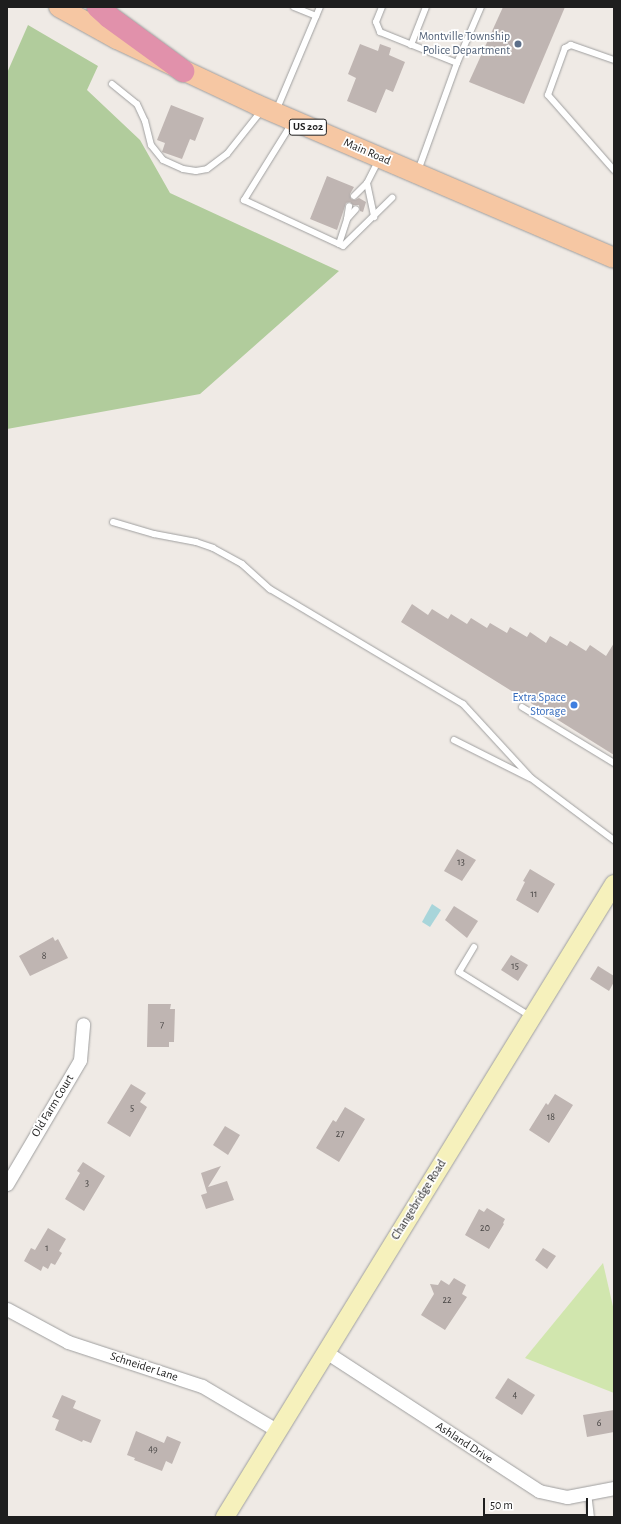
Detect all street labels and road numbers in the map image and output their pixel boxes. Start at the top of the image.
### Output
road number: US 202 [288,118,328,136]
street label: Main Road [341,136,393,168]
street label: Old Farm Court [29,1072,77,1140]
street label: Changebridge Road [389,1157,449,1243]
street label: Schneider Lane [108,1349,180,1385]
street label: Ashland Drive [433,1419,495,1467]

